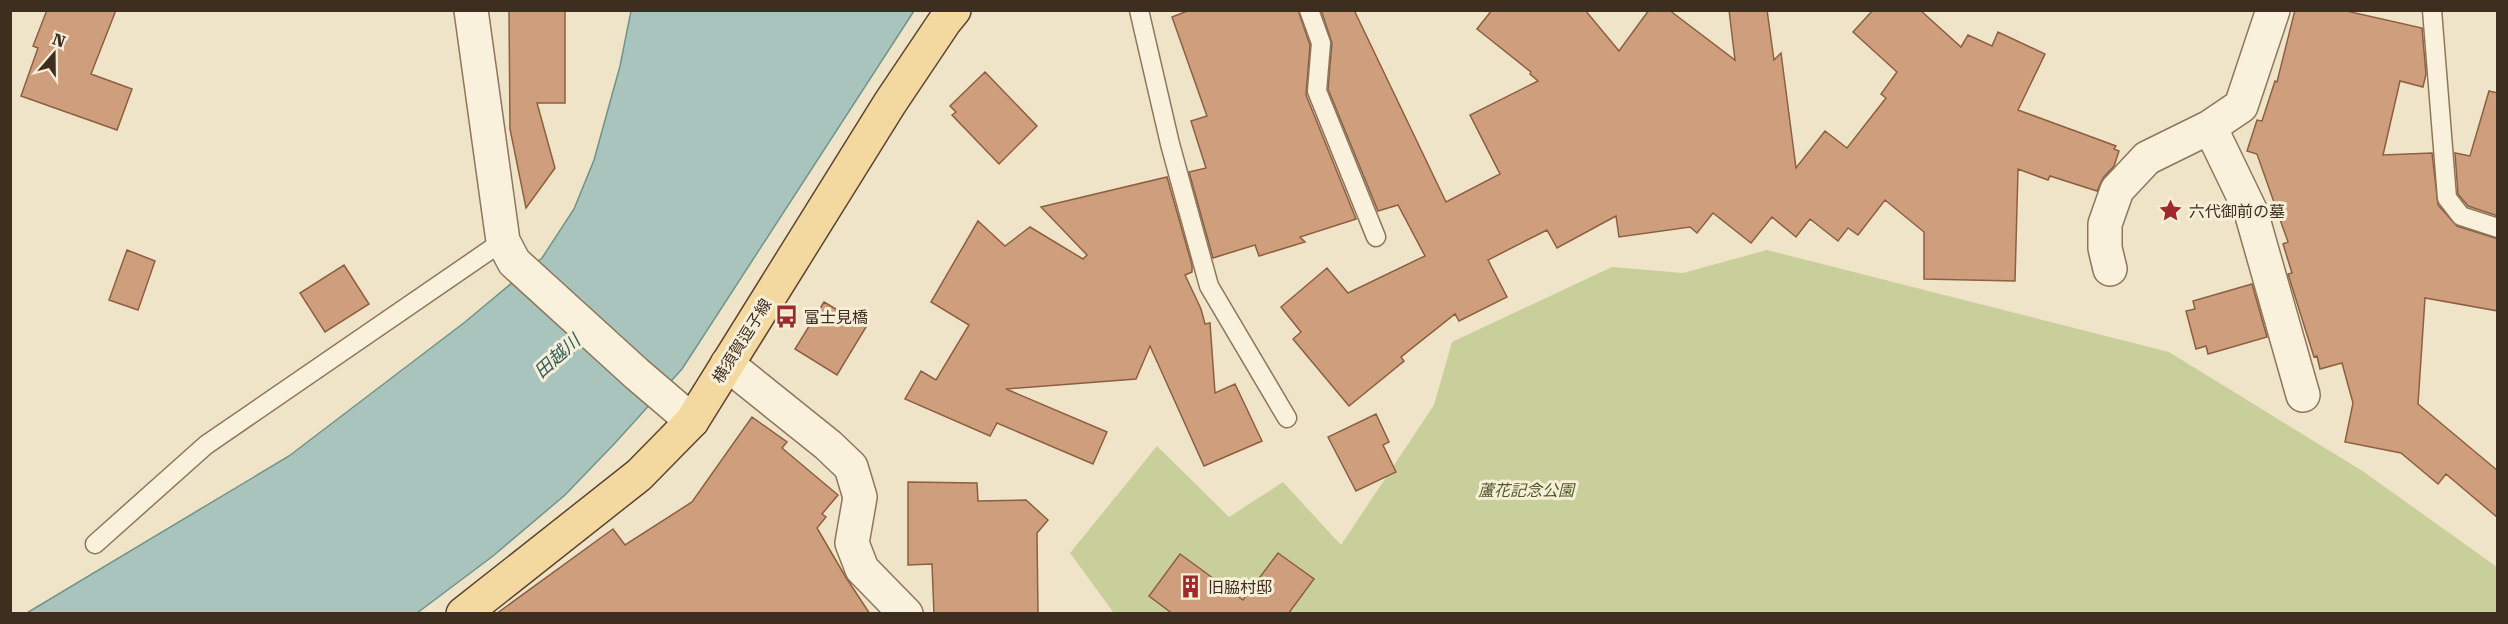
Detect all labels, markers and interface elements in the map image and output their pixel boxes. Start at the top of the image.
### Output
north arrow [24,24,84,84]
text: N [50,29,68,51]
place icon: 六代御前の墓 [2158,198,2184,224]
place label: 六代御前の墓 [2189,202,2285,221]
street label: 横須賀逗子線 [709,295,775,387]
bus stop icon: 富士見橋 [773,304,799,330]
place label: 富士見橋 [804,308,868,327]
water label: 田越川 [530,329,586,382]
park label: 蘆花記念公園 [1478,481,1576,500]
building icon: 旧脇村邸 [1177,574,1203,600]
place label: 旧脇村邸 [1208,578,1272,597]

